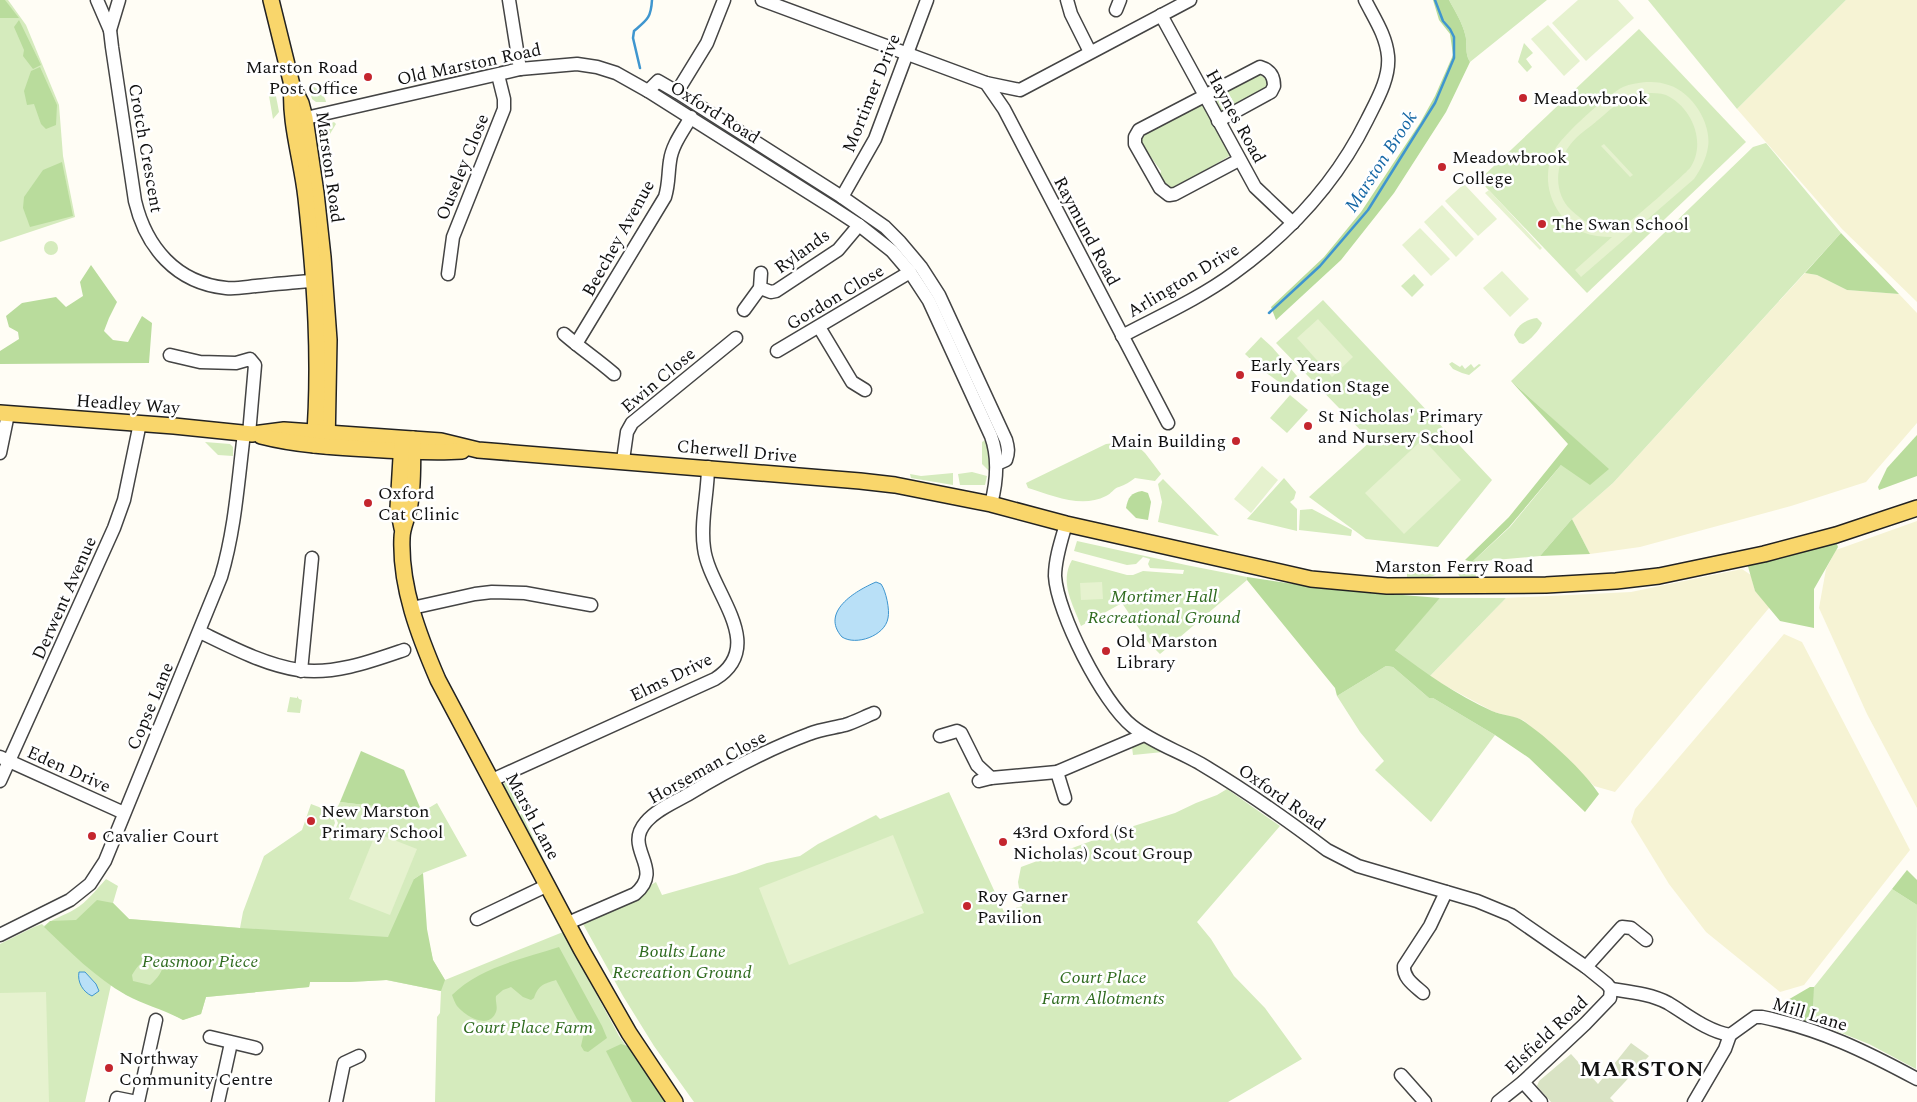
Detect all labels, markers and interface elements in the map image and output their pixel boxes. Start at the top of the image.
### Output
street label: Mortimer Drive [835,30,908,157]
street label: Old Marston Road [394,36,544,93]
place label: Marston Road Post Office [246,54,358,102]
street label: Haynes Road [1199,64,1273,168]
marker: Marston Road Post Office [362,71,374,83]
street label: Oxford Road [664,74,765,151]
street label: Crotch Crescent [121,81,170,215]
place label: Meadowbrook [1533,85,1648,112]
marker: Meadowbrook [1517,92,1529,104]
water label: Marston Brook [1337,105,1425,219]
street label: Marston Road [308,110,351,225]
street label: Ouseley Close [429,110,496,225]
place label: Meadowbrook College [1452,144,1567,192]
marker: Meadowbrook College [1436,161,1448,173]
street label: Raymund Road [1046,172,1127,291]
street label: Beechey Avenue [575,175,662,302]
place label: The Swan School [1552,211,1689,238]
marker: The Swan School [1536,218,1548,230]
street label: Rylands [769,222,836,281]
street label: Arlington Drive [1122,236,1245,325]
street label: Gordon Close [781,258,889,337]
street label: Ewin Close [615,341,702,420]
place label: Early Years Foundation Stage [1250,352,1390,400]
marker: Early Years Foundation Stage [1234,369,1246,381]
street label: Headley Way [75,387,182,422]
place label: St Nicholas' Primary and Nursery School [1318,403,1484,451]
marker: St Nicholas' Primary and Nursery School [1302,420,1314,432]
place label: Main Building [1111,428,1226,455]
street label: Cherwell Drive [676,433,798,470]
marker: Main Building [1230,435,1242,447]
place label: Oxford Cat Clinic [378,480,459,528]
marker: Oxford Cat Clinic [362,497,374,509]
street label: Derwent Avenue [25,532,104,664]
street label: Marston Ferry Road [1374,553,1534,580]
park label: Mortimer Hall Recreational Ground [1087,583,1241,631]
place label: Old Marston Library [1116,628,1218,676]
marker: Old Marston Library [1100,645,1112,657]
street label: Elms Drive [625,646,717,709]
street label: Copse Lane [120,658,181,754]
street label: Horseman Close [643,724,771,811]
street label: Eden Drive [22,739,115,800]
street label: Oxford Road [1232,757,1331,838]
street label: Marsh Lane [498,768,567,865]
place label: New Marston Primary School [321,798,443,846]
marker: New Marston Primary School [305,815,317,827]
place label: 43rd Oxford (St Nicholas) Scout Group [1013,819,1193,867]
place label: Cavalier Court [102,823,219,850]
marker: Cavalier Court [86,830,98,842]
marker: 43rd Oxford (St Nicholas) Scout Group [997,836,1009,848]
place label: Roy Garner Pavilion [977,883,1068,931]
marker: Roy Garner Pavilion [961,900,973,912]
park label: Boults Lane Recreation Ground [612,938,752,986]
park label: Peasmoor Piece [142,948,258,975]
park label: Court Place Farm Allotments [1042,964,1165,1012]
street label: Elsfield Road [1498,989,1594,1081]
street label: Mill Lane [1769,990,1851,1039]
park label: Court Place Farm [463,1014,593,1041]
place label: Northway Community Centre [119,1045,273,1093]
district label: MARSTON [1579,1053,1705,1086]
marker: Northway Community Centre [103,1062,115,1074]

